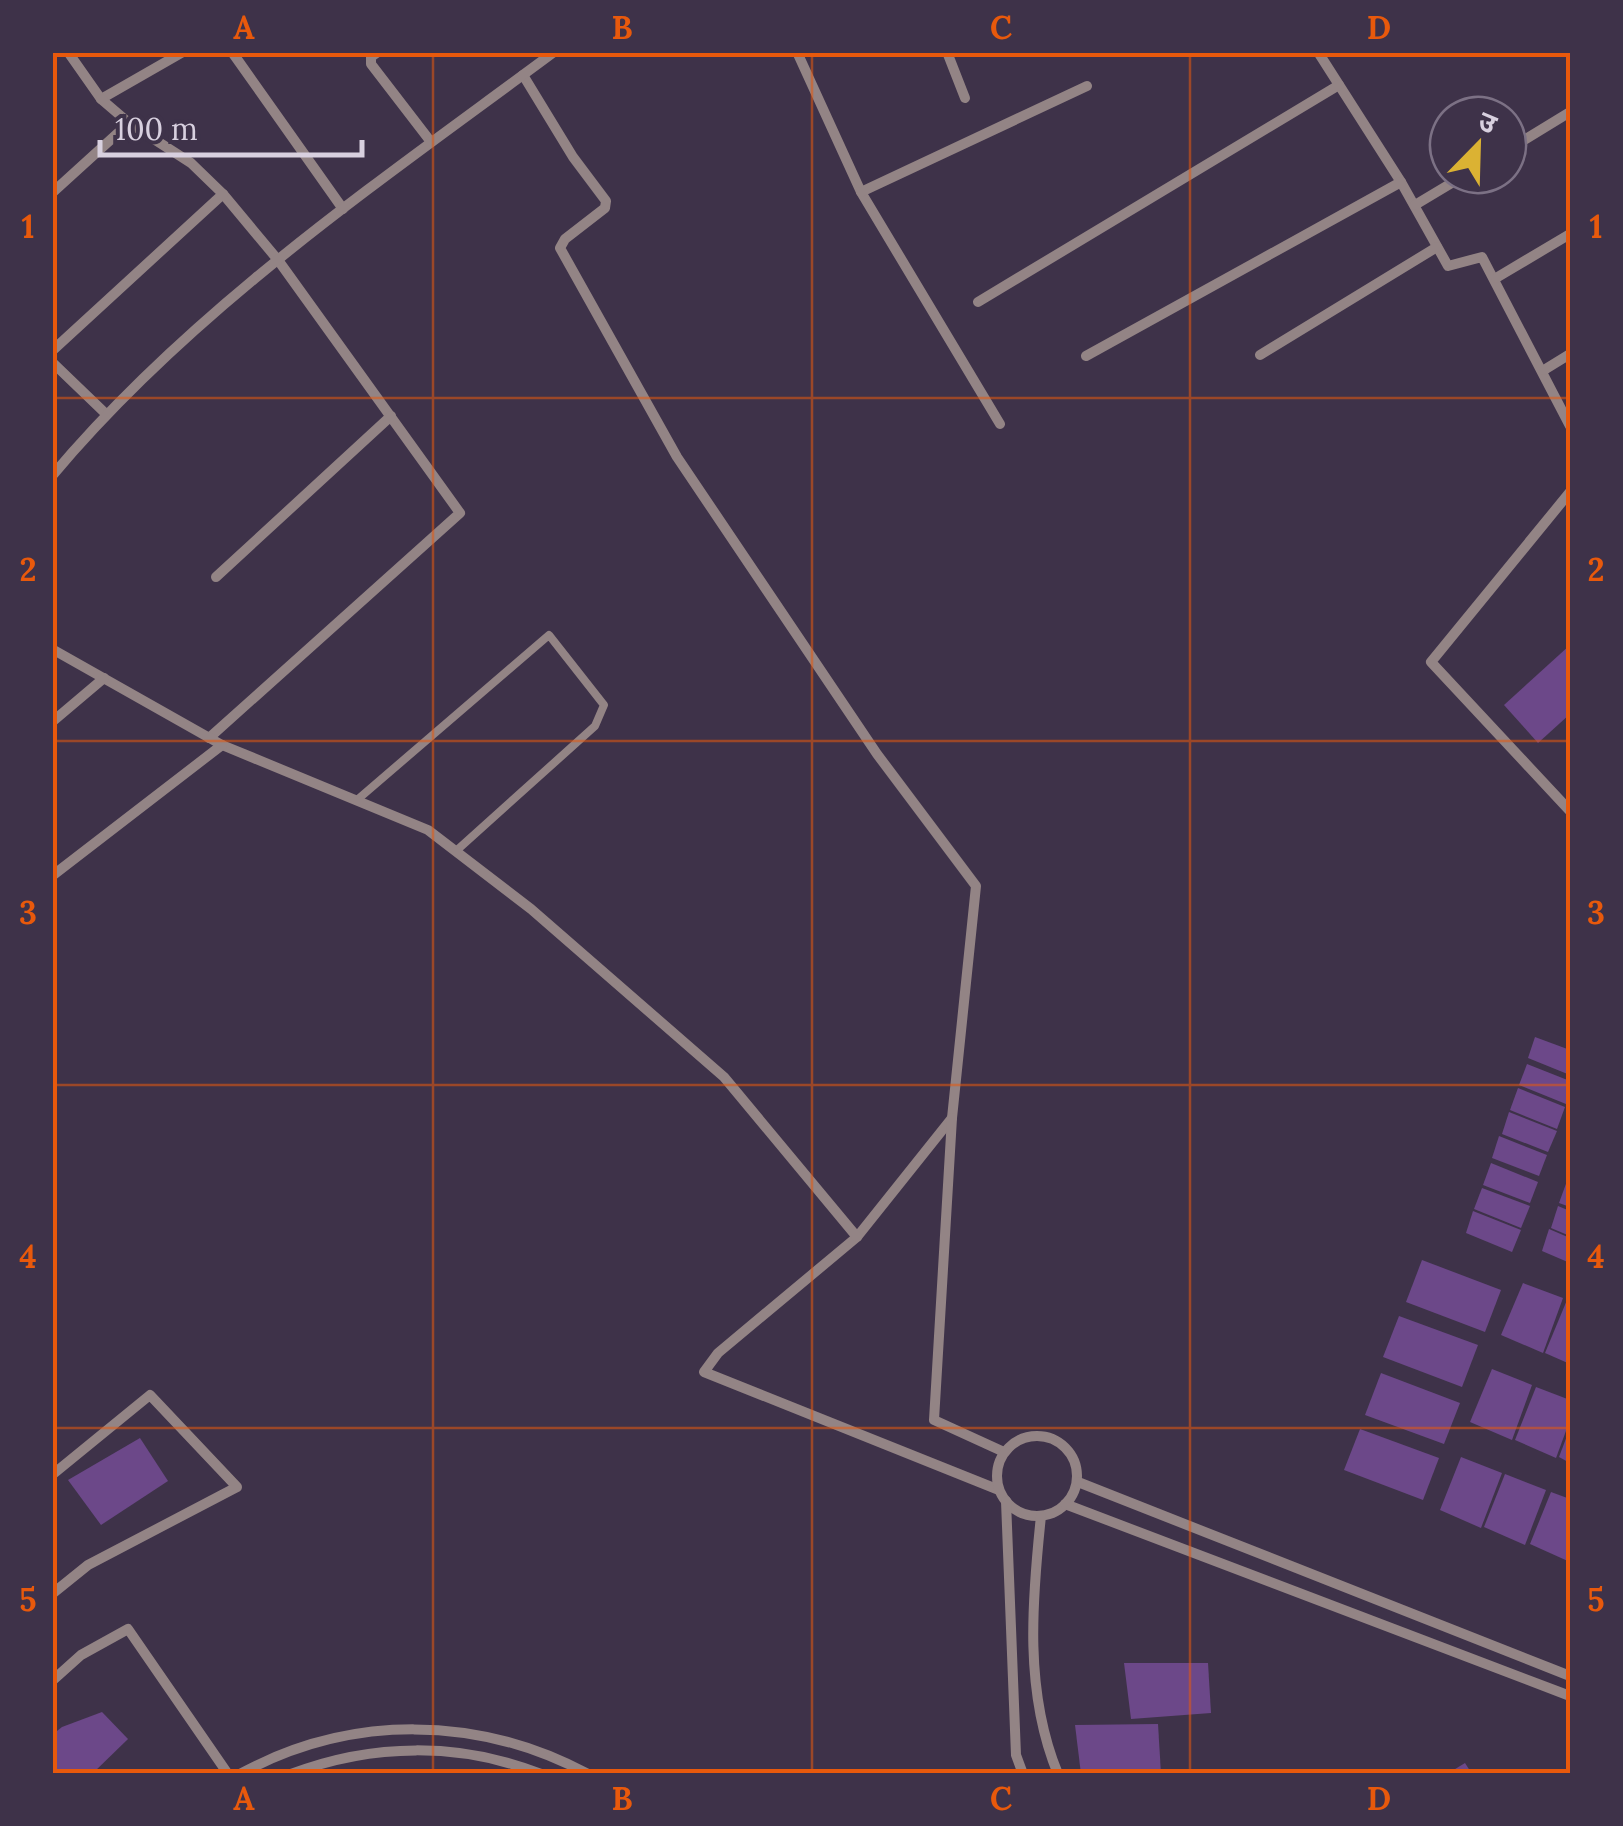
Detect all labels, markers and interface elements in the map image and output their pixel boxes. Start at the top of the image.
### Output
text: A [233,7,255,48]
text: B [611,7,633,48]
text: C [990,7,1012,48]
text: D [1367,7,1391,48]
scale bar [100,95,362,157]
north arrow [1428,95,1528,195]
text: उ [1473,102,1503,142]
text: 100 m [115,110,198,148]
text: 1 [22,206,35,247]
text: 1 [1590,206,1603,247]
text: 2 [19,549,37,590]
text: 2 [1587,549,1605,590]
text: 3 [19,892,37,933]
text: 3 [1587,892,1605,933]
text: 4 [19,1236,37,1277]
text: 4 [1587,1236,1605,1277]
text: 5 [19,1579,37,1620]
text: 5 [1587,1579,1605,1620]
text: A [233,1778,255,1819]
text: B [611,1778,633,1819]
text: C [990,1778,1012,1819]
text: D [1367,1778,1391,1819]

